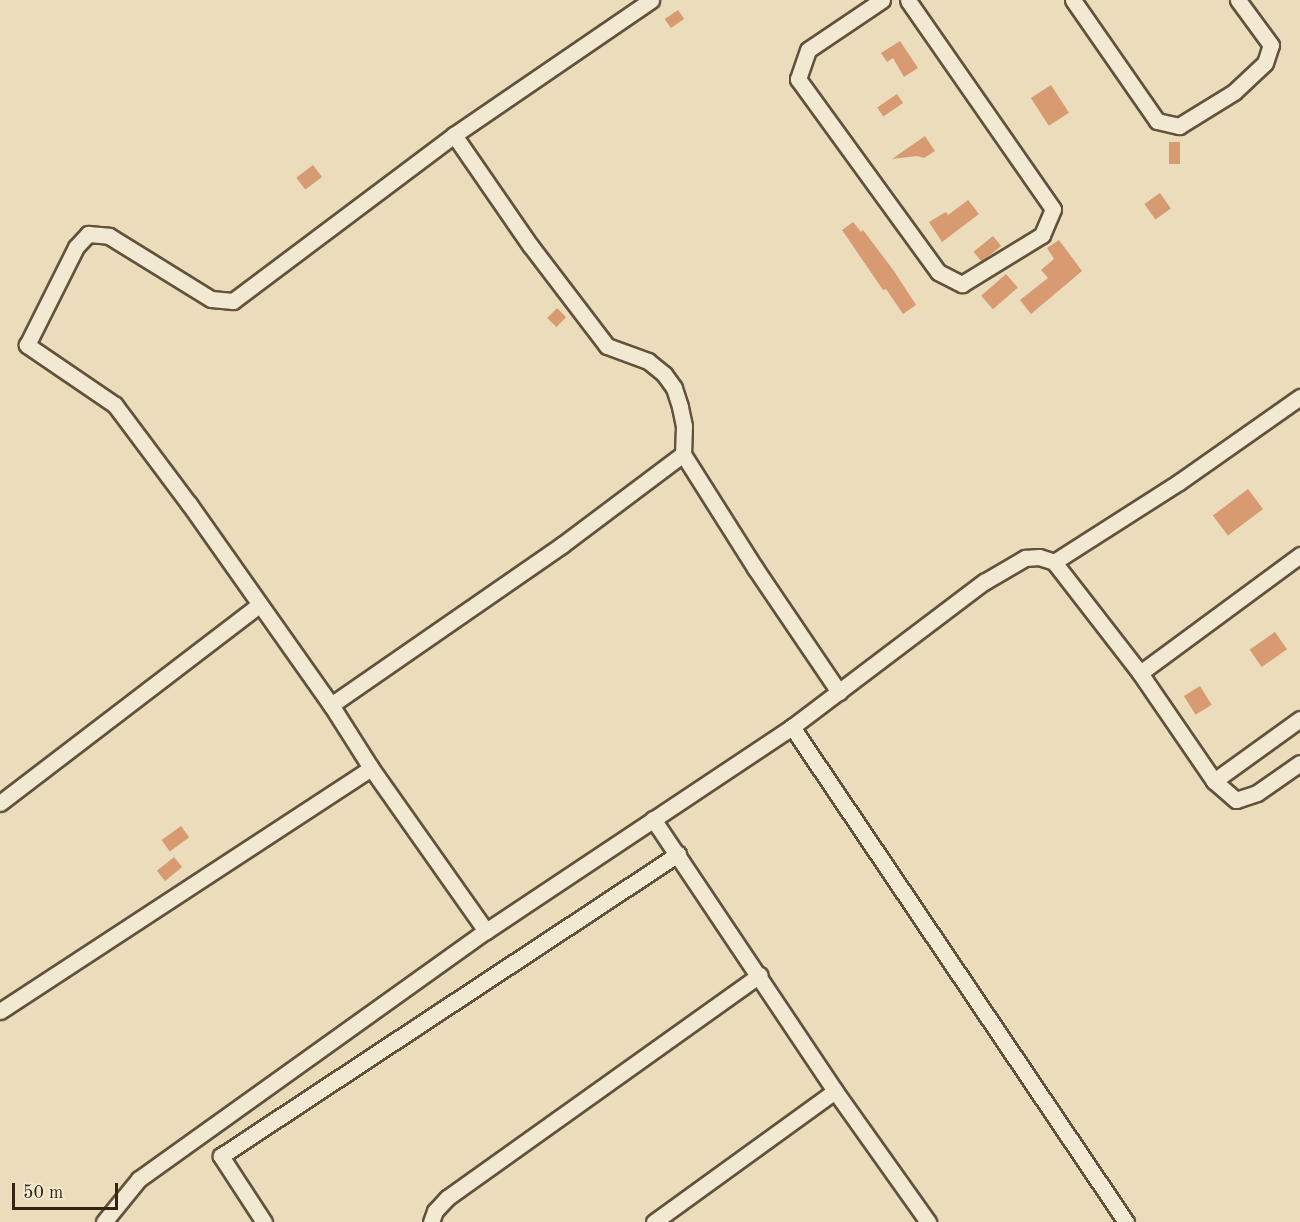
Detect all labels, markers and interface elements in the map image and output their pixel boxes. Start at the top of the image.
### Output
scale bar [15,1171,122,1209]
text: 50 m [23,1184,63,1202]

